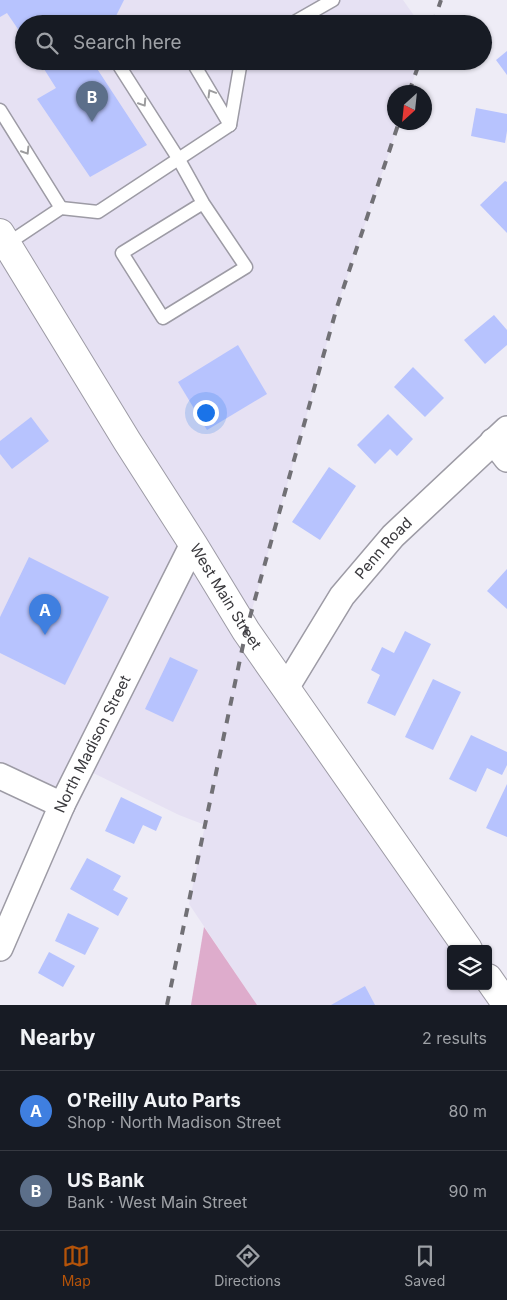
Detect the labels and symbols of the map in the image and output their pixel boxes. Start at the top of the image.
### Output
pin: B [76,81,108,122]
north arrow [387,85,432,130]
one-way arrow [208,89,218,98]
one-way arrow [136,97,146,106]
one-way arrow [19,146,29,155]
your location [193,400,219,426]
street label: Penn Road [351,513,416,583]
street label: West Main Street [186,540,266,653]
pin: A [29,594,61,635]
street label: North Madison Street [50,672,135,816]

